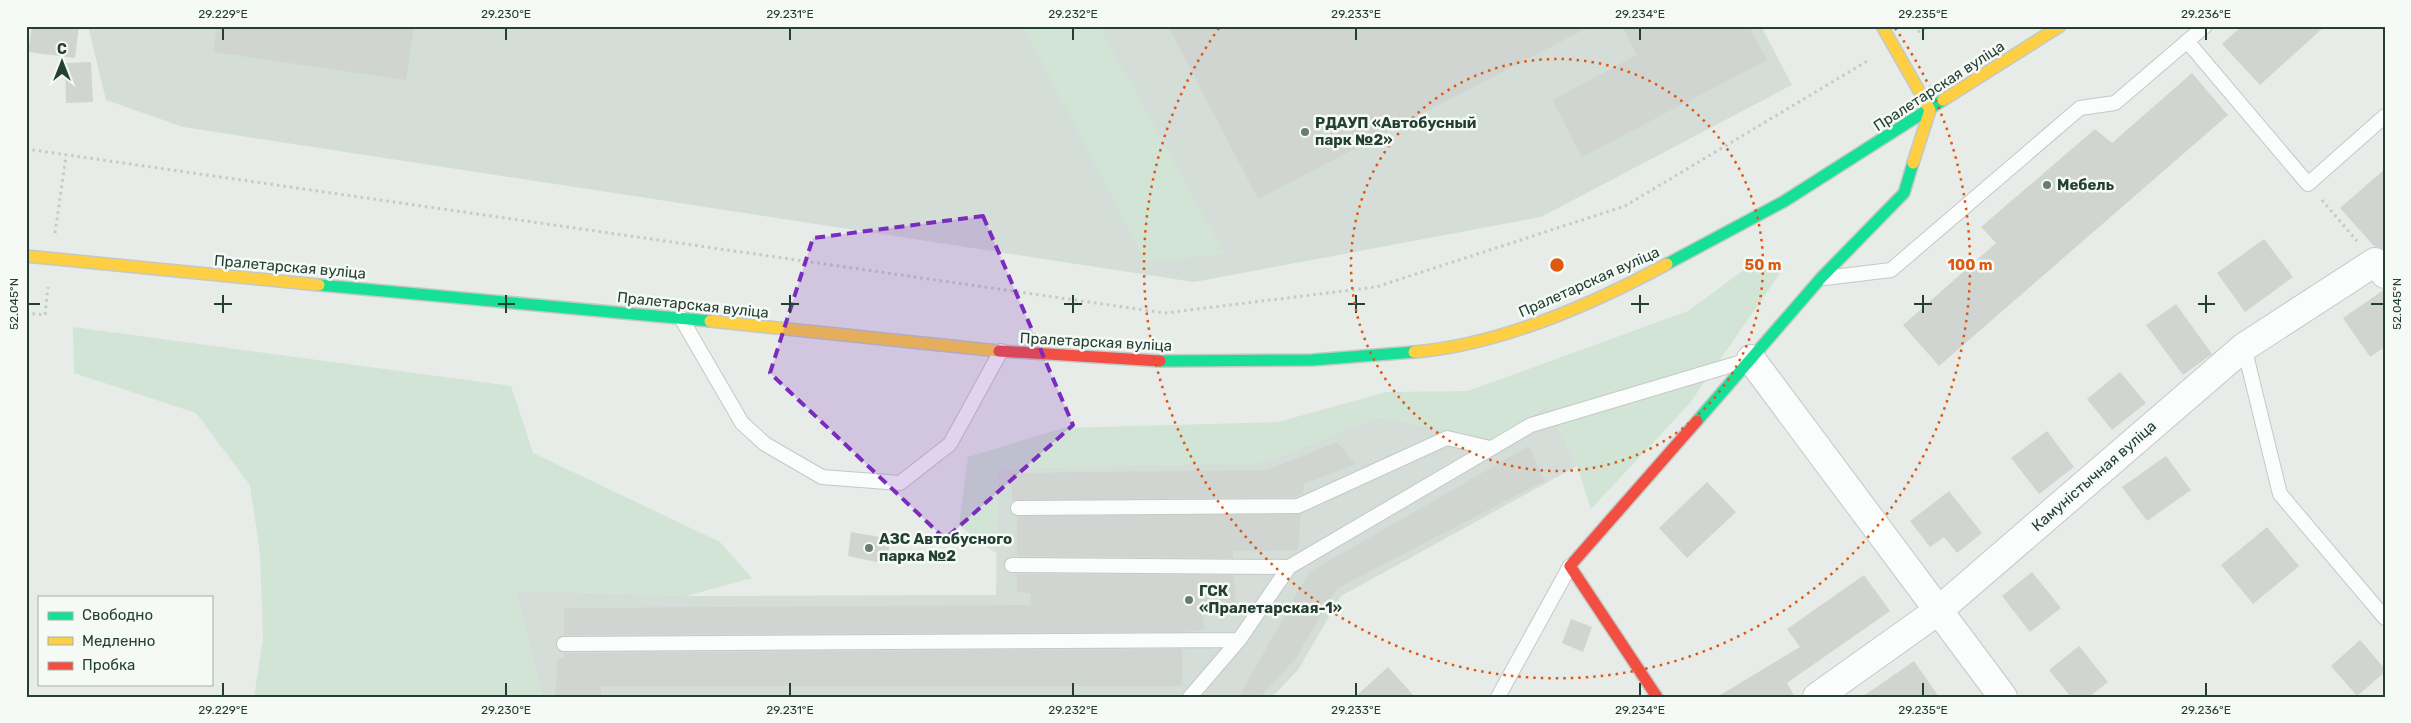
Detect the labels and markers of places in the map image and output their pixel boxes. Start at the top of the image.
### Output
place label: РДАУП «Автобусный парк №2» [1315,114,1476,149]
marker: РДАУП «Автобусный парк №2» [1299,126,1311,138]
place label: Мебель [2057,176,2115,194]
marker: Мебель [2041,179,2053,191]
centre of rings [1548,256,1566,274]
place label: АЗС Автобусного парка №2 [879,530,1012,565]
marker: АЗС Автобусного парка №2 [863,542,875,554]
place label: ГСК «Пралетарская-1» [1199,582,1342,617]
marker: ГСК «Пралетарская-1» [1183,594,1195,606]

